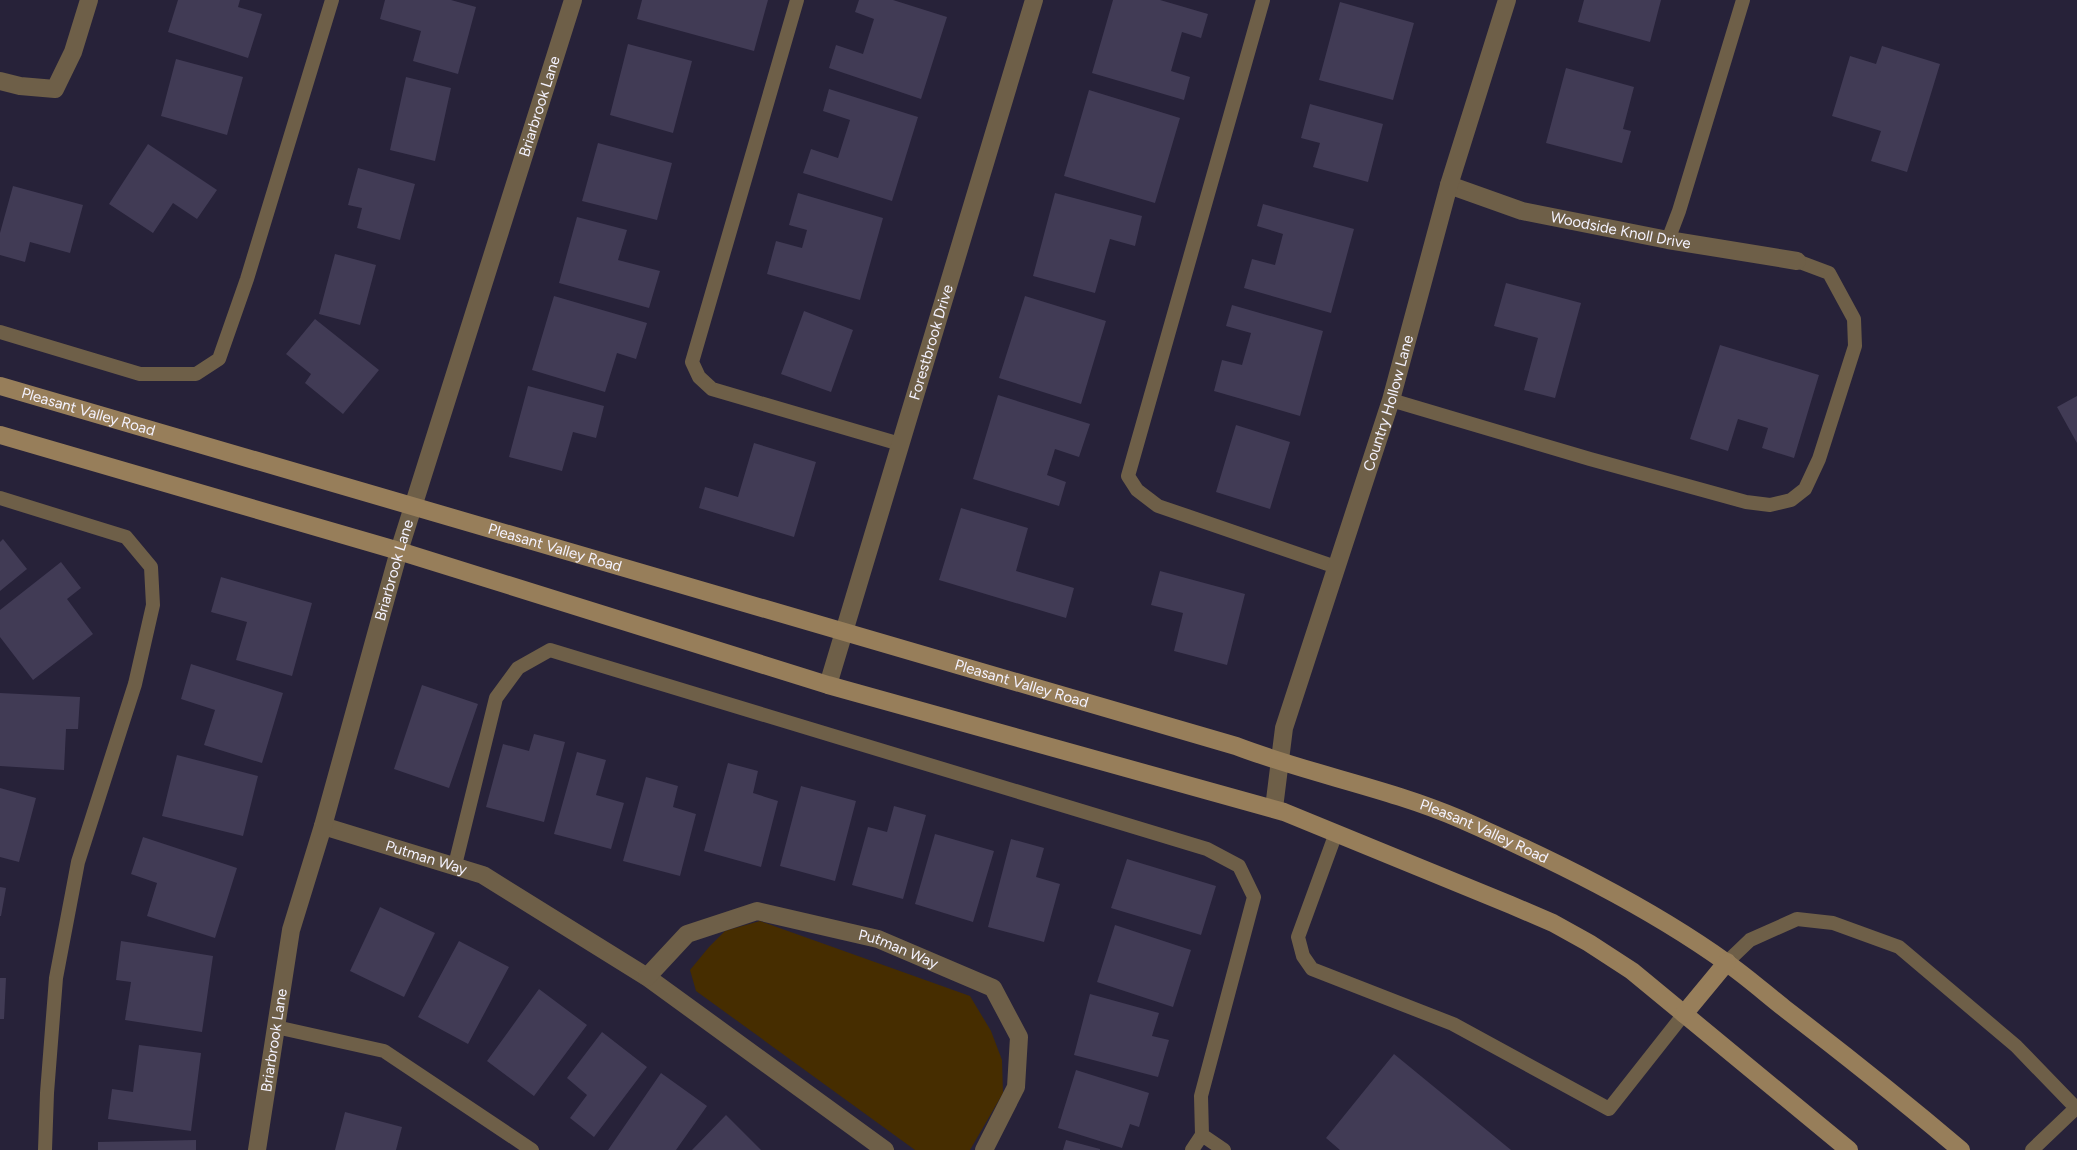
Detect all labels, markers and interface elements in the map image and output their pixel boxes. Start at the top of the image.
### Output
street label: Briarbrook Lane [515,54,564,159]
street label: Woodside Knoll Drive [1549,208,1692,253]
street label: Forestbrook Drive [905,282,957,402]
street label: Country Hollow Lane [1359,333,1417,473]
street label: Pleasant Valley Road [19,384,157,440]
street label: Briarbrook Lane [371,517,417,623]
street label: Pleasant Valley Road [486,520,624,576]
street label: Pleasant Valley Road [953,656,1091,712]
street label: Pleasant Valley Road [1418,795,1551,867]
street label: Putman Way [383,837,469,879]
street label: Putman Way [857,926,941,973]
street label: Briarbrook Lane [257,987,291,1093]

